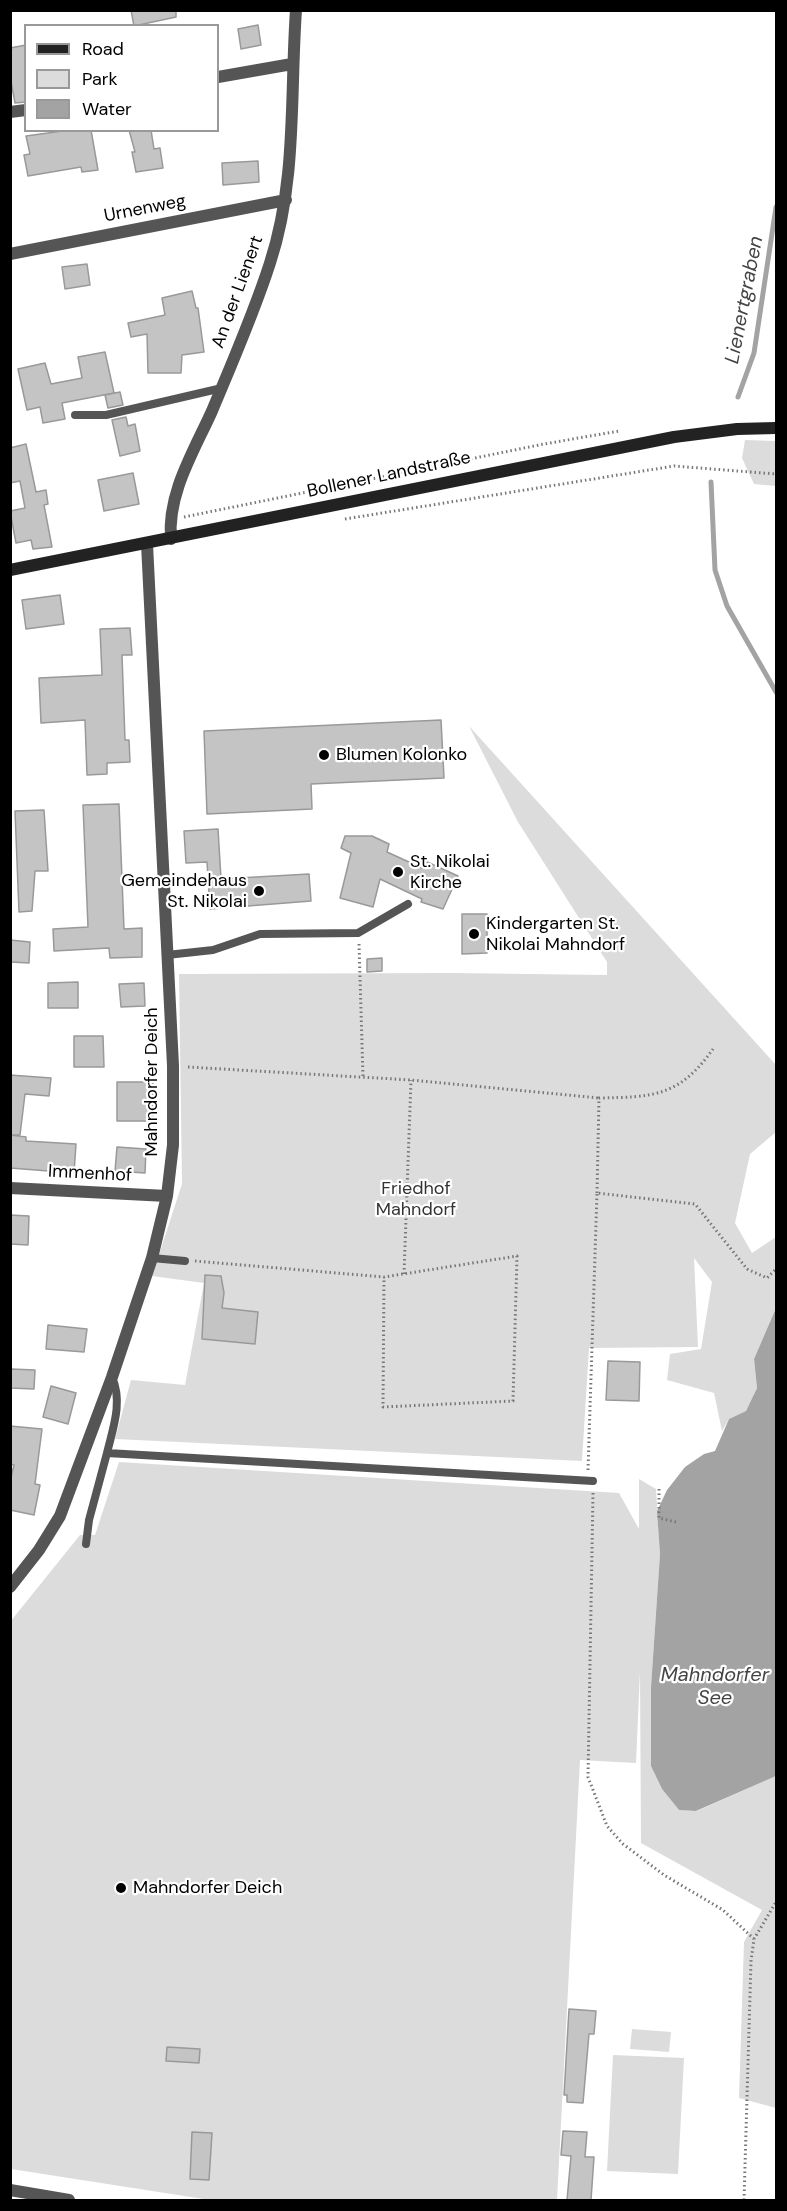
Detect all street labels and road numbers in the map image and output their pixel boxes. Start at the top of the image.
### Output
street label: Urnenweg [102,190,188,228]
street label: An der Lienert [208,233,268,351]
street label: Bollener Landstraße [305,447,473,503]
street label: Mahndorfer Deich [141,1007,163,1157]
street label: Immenhof [47,1161,133,1187]

